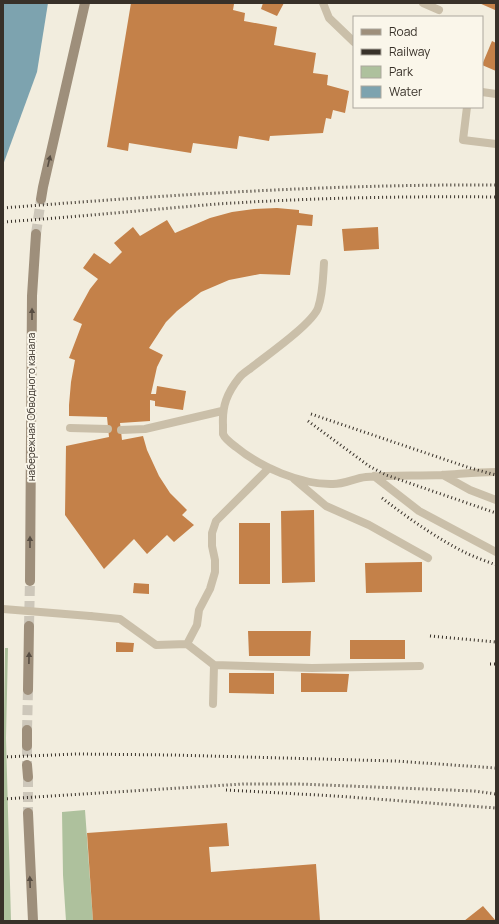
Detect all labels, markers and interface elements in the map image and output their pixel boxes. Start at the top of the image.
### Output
legend [353,16,483,108]
text: Road [389,23,417,40]
text: Railway [389,43,431,60]
text: Park [389,63,414,80]
text: Water [389,83,423,100]
one-way arrow [46,154,52,167]
one-way arrow [29,307,35,320]
street label: набережная Обводного канала [24,333,38,481]
one-way arrow [27,535,33,548]
one-way arrow [25,652,32,664]
one-way arrow [27,876,34,888]

